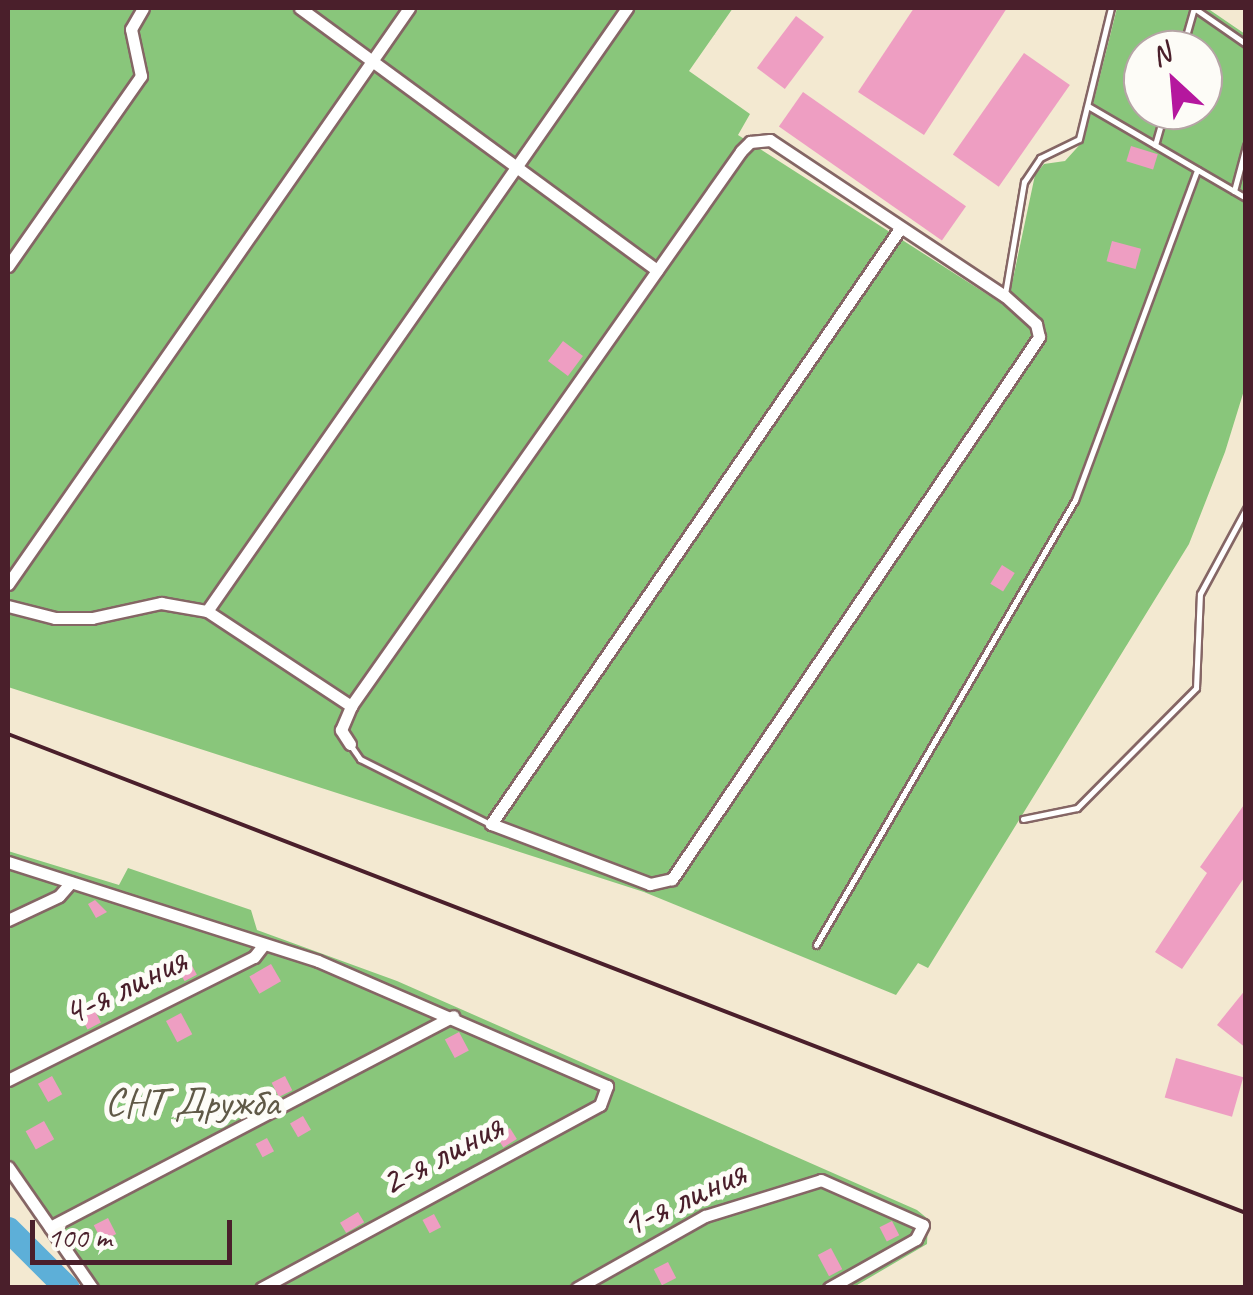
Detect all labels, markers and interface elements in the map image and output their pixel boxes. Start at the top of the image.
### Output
north arrow [1123,30,1223,130]
text: N [1145,35,1176,74]
street label: 4-я линия [54,936,194,1036]
park label: СНТ Дружба [105,1078,279,1126]
street label: 2-я линия [372,1102,510,1206]
street label: 1-я линия [613,1148,753,1248]
scale bar [35,1200,238,1262]
text: 100 m [47,1218,112,1256]

